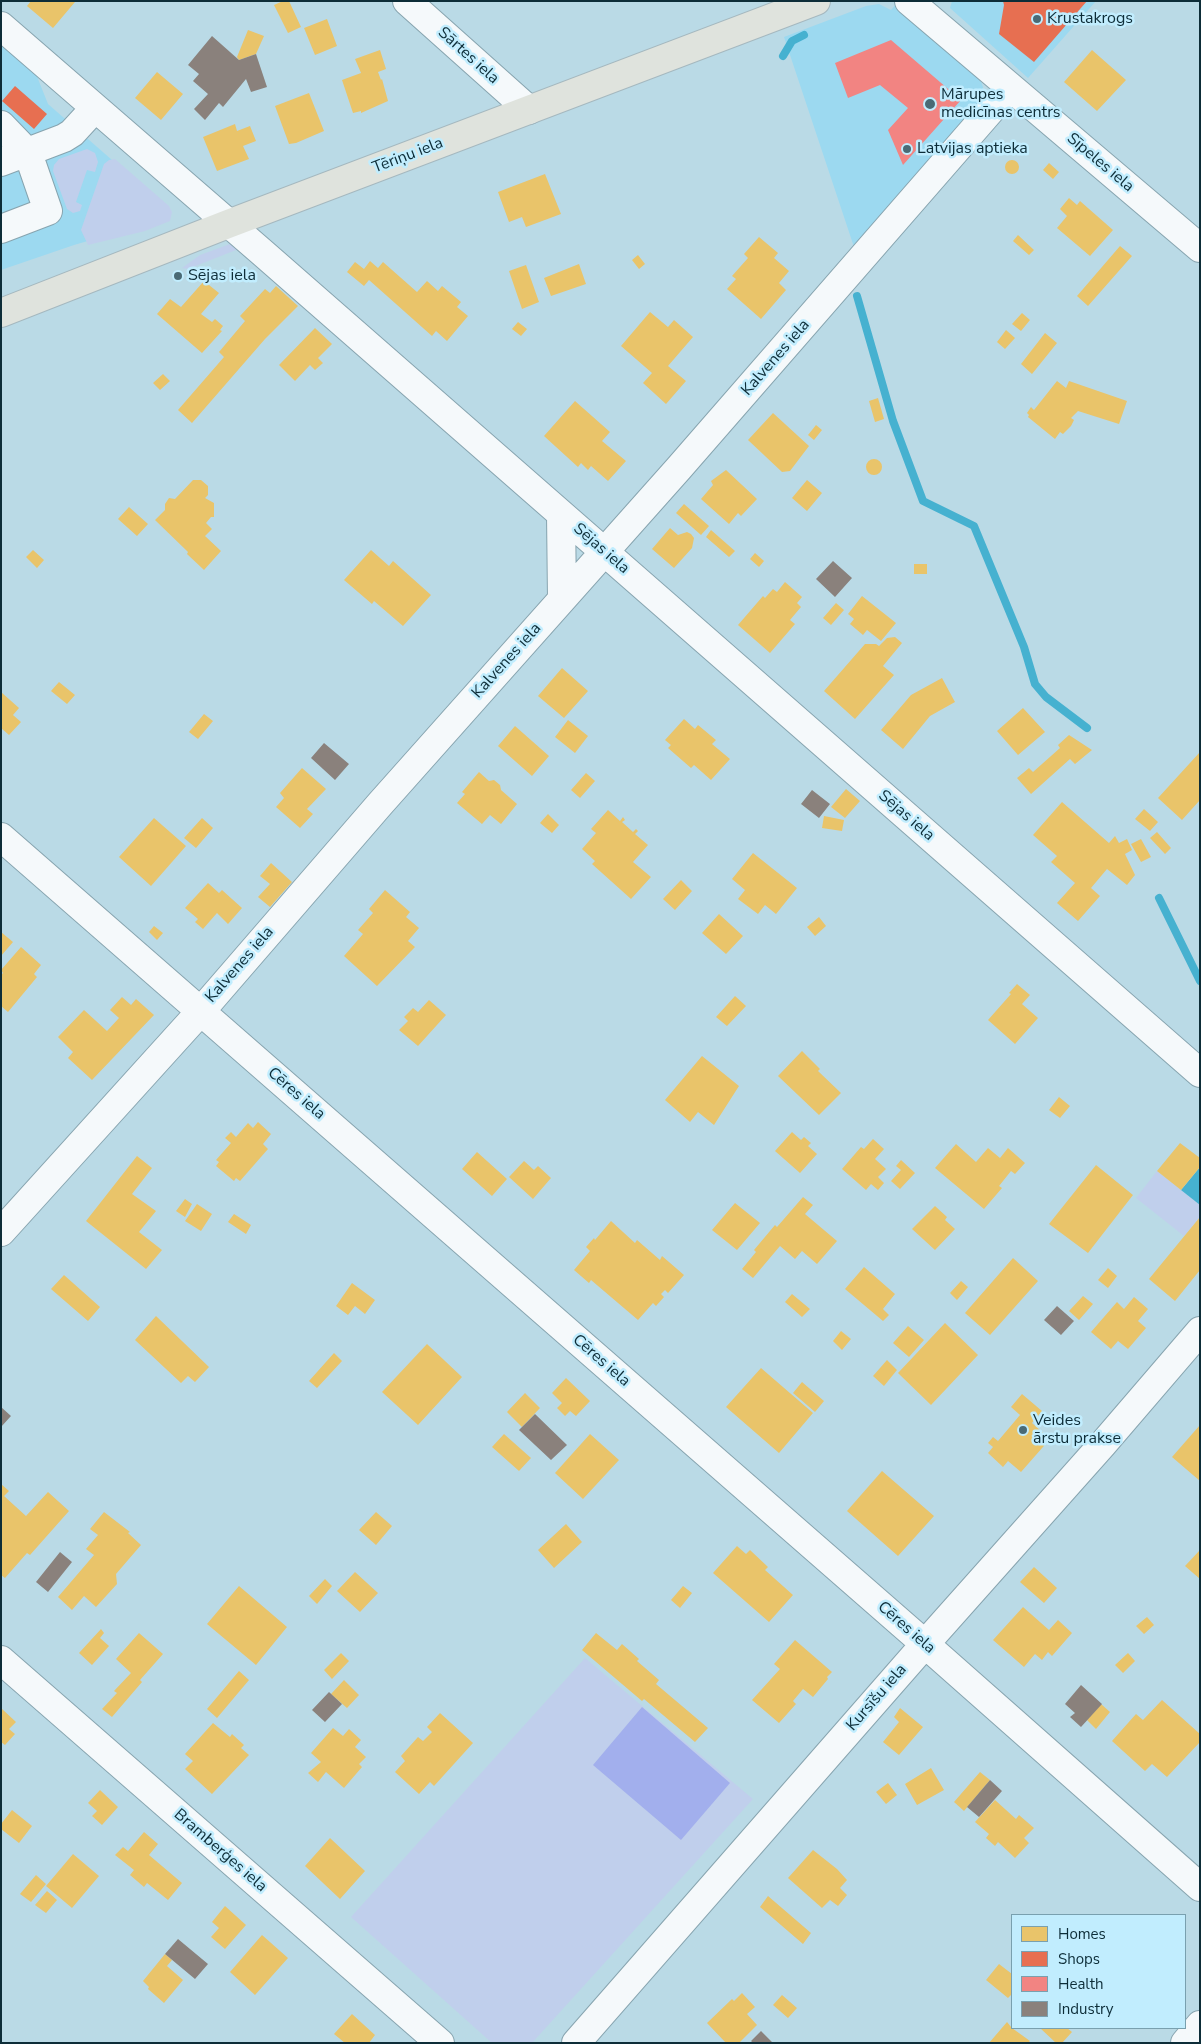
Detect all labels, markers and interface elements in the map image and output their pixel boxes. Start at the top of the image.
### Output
place label: Krustakrogs [1047,9,1133,29]
marker: Krustakrogs [1031,13,1043,25]
street label: Sārtes iela [433,24,503,88]
place label: Mārupes medicīnas centrs [941,85,1061,123]
marker: Mārupes medicīnas centrs [923,97,937,111]
street label: Sīpeles iela [1062,129,1138,197]
street label: Tēriņu iela [370,134,446,178]
place label: Latvijas aptieka [917,139,1028,159]
marker: Latvijas aptieka [901,143,913,155]
place label: Sējas iela [188,266,256,286]
marker: Sējas iela [172,270,184,282]
street label: Kalvenes iela [738,316,814,400]
street label: Sējas iela [569,519,633,579]
street label: Kalvenes iela [468,619,546,703]
street label: Sējas iela [874,786,938,846]
street label: Kalvenes iela [202,923,278,1007]
street label: Cēres iela [263,1064,329,1124]
street label: Cēres iela [568,1331,634,1391]
place label: Veides ārstu prakse [1033,1411,1121,1449]
marker: Veides ārstu prakse [1017,1424,1029,1436]
street label: Cēres iela [873,1598,939,1658]
street label: Kursīšu iela [843,1661,911,1735]
street label: Bramberģes iela [169,1805,271,1897]
legend [1011,1914,1186,2029]
text: Homes [1058,1924,1106,1944]
text: Shops [1058,1949,1100,1969]
text: Health [1058,1974,1103,1994]
text: Industry [1058,1999,1113,2019]

